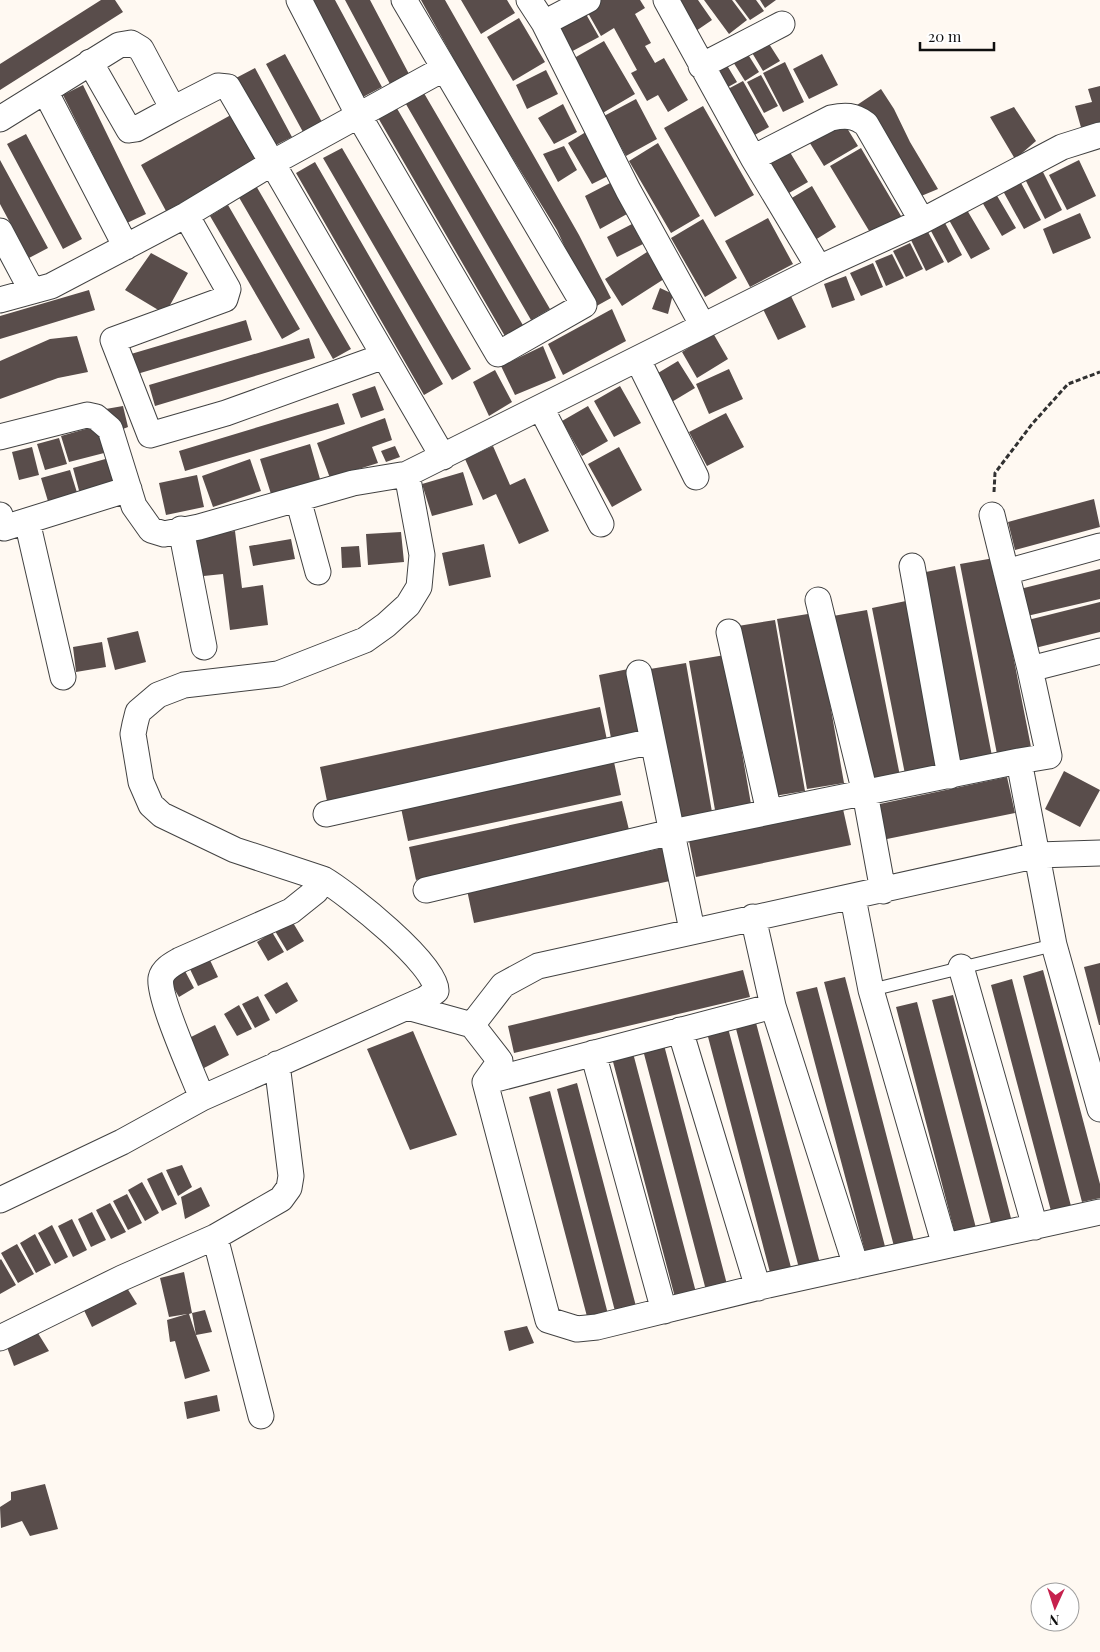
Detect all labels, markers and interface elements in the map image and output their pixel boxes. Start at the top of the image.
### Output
scale bar [920,20,994,52]
text: 20 m [928,26,962,46]
north arrow [1030,1582,1080,1632]
text: N [1049,1611,1060,1630]

